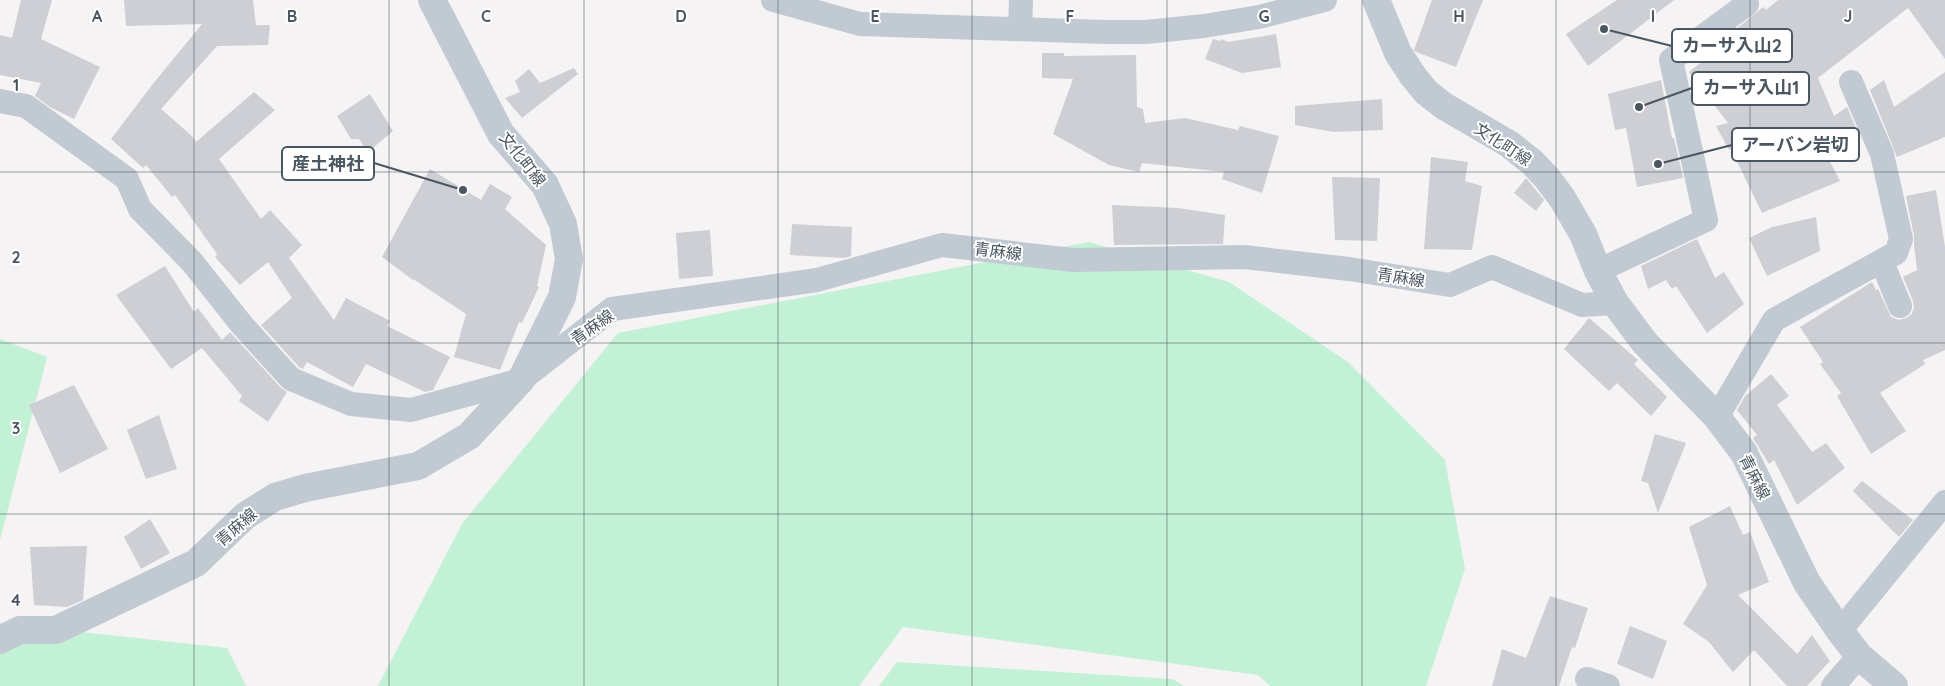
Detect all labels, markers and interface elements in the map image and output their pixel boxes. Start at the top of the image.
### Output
text: A [92,6,103,26]
text: B [287,6,297,26]
text: C [481,6,491,26]
text: D [675,6,687,26]
text: E [870,6,880,26]
text: F [1066,6,1075,26]
text: G [1258,6,1270,26]
text: H [1453,6,1465,26]
text: I [1651,6,1655,26]
text: J [1844,6,1852,26]
callout: カーサ入山2 [1672,29,1792,62]
text: カーサ入山2 [1682,34,1782,57]
callout: カーサ入山1 [1692,72,1809,105]
text: 1 [13,75,19,95]
text: カーサ入山1 [1703,76,1799,99]
street label: 文化町線 [1471,118,1535,170]
street label: 文化町線 [495,128,551,190]
callout: アーバン岩切 [1732,128,1859,161]
text: アーバン岩切 [1741,133,1849,156]
callout: 産土神社 [282,147,374,180]
text: 産土神社 [292,152,364,175]
street label: 青麻線 [973,238,1023,264]
text: 2 [11,247,21,267]
street label: 青麻線 [1376,263,1426,291]
street label: 青麻線 [567,305,617,349]
text: 3 [12,418,20,438]
street label: 青麻線 [1735,451,1775,503]
street label: 青麻線 [211,504,261,550]
text: 4 [11,590,21,610]

